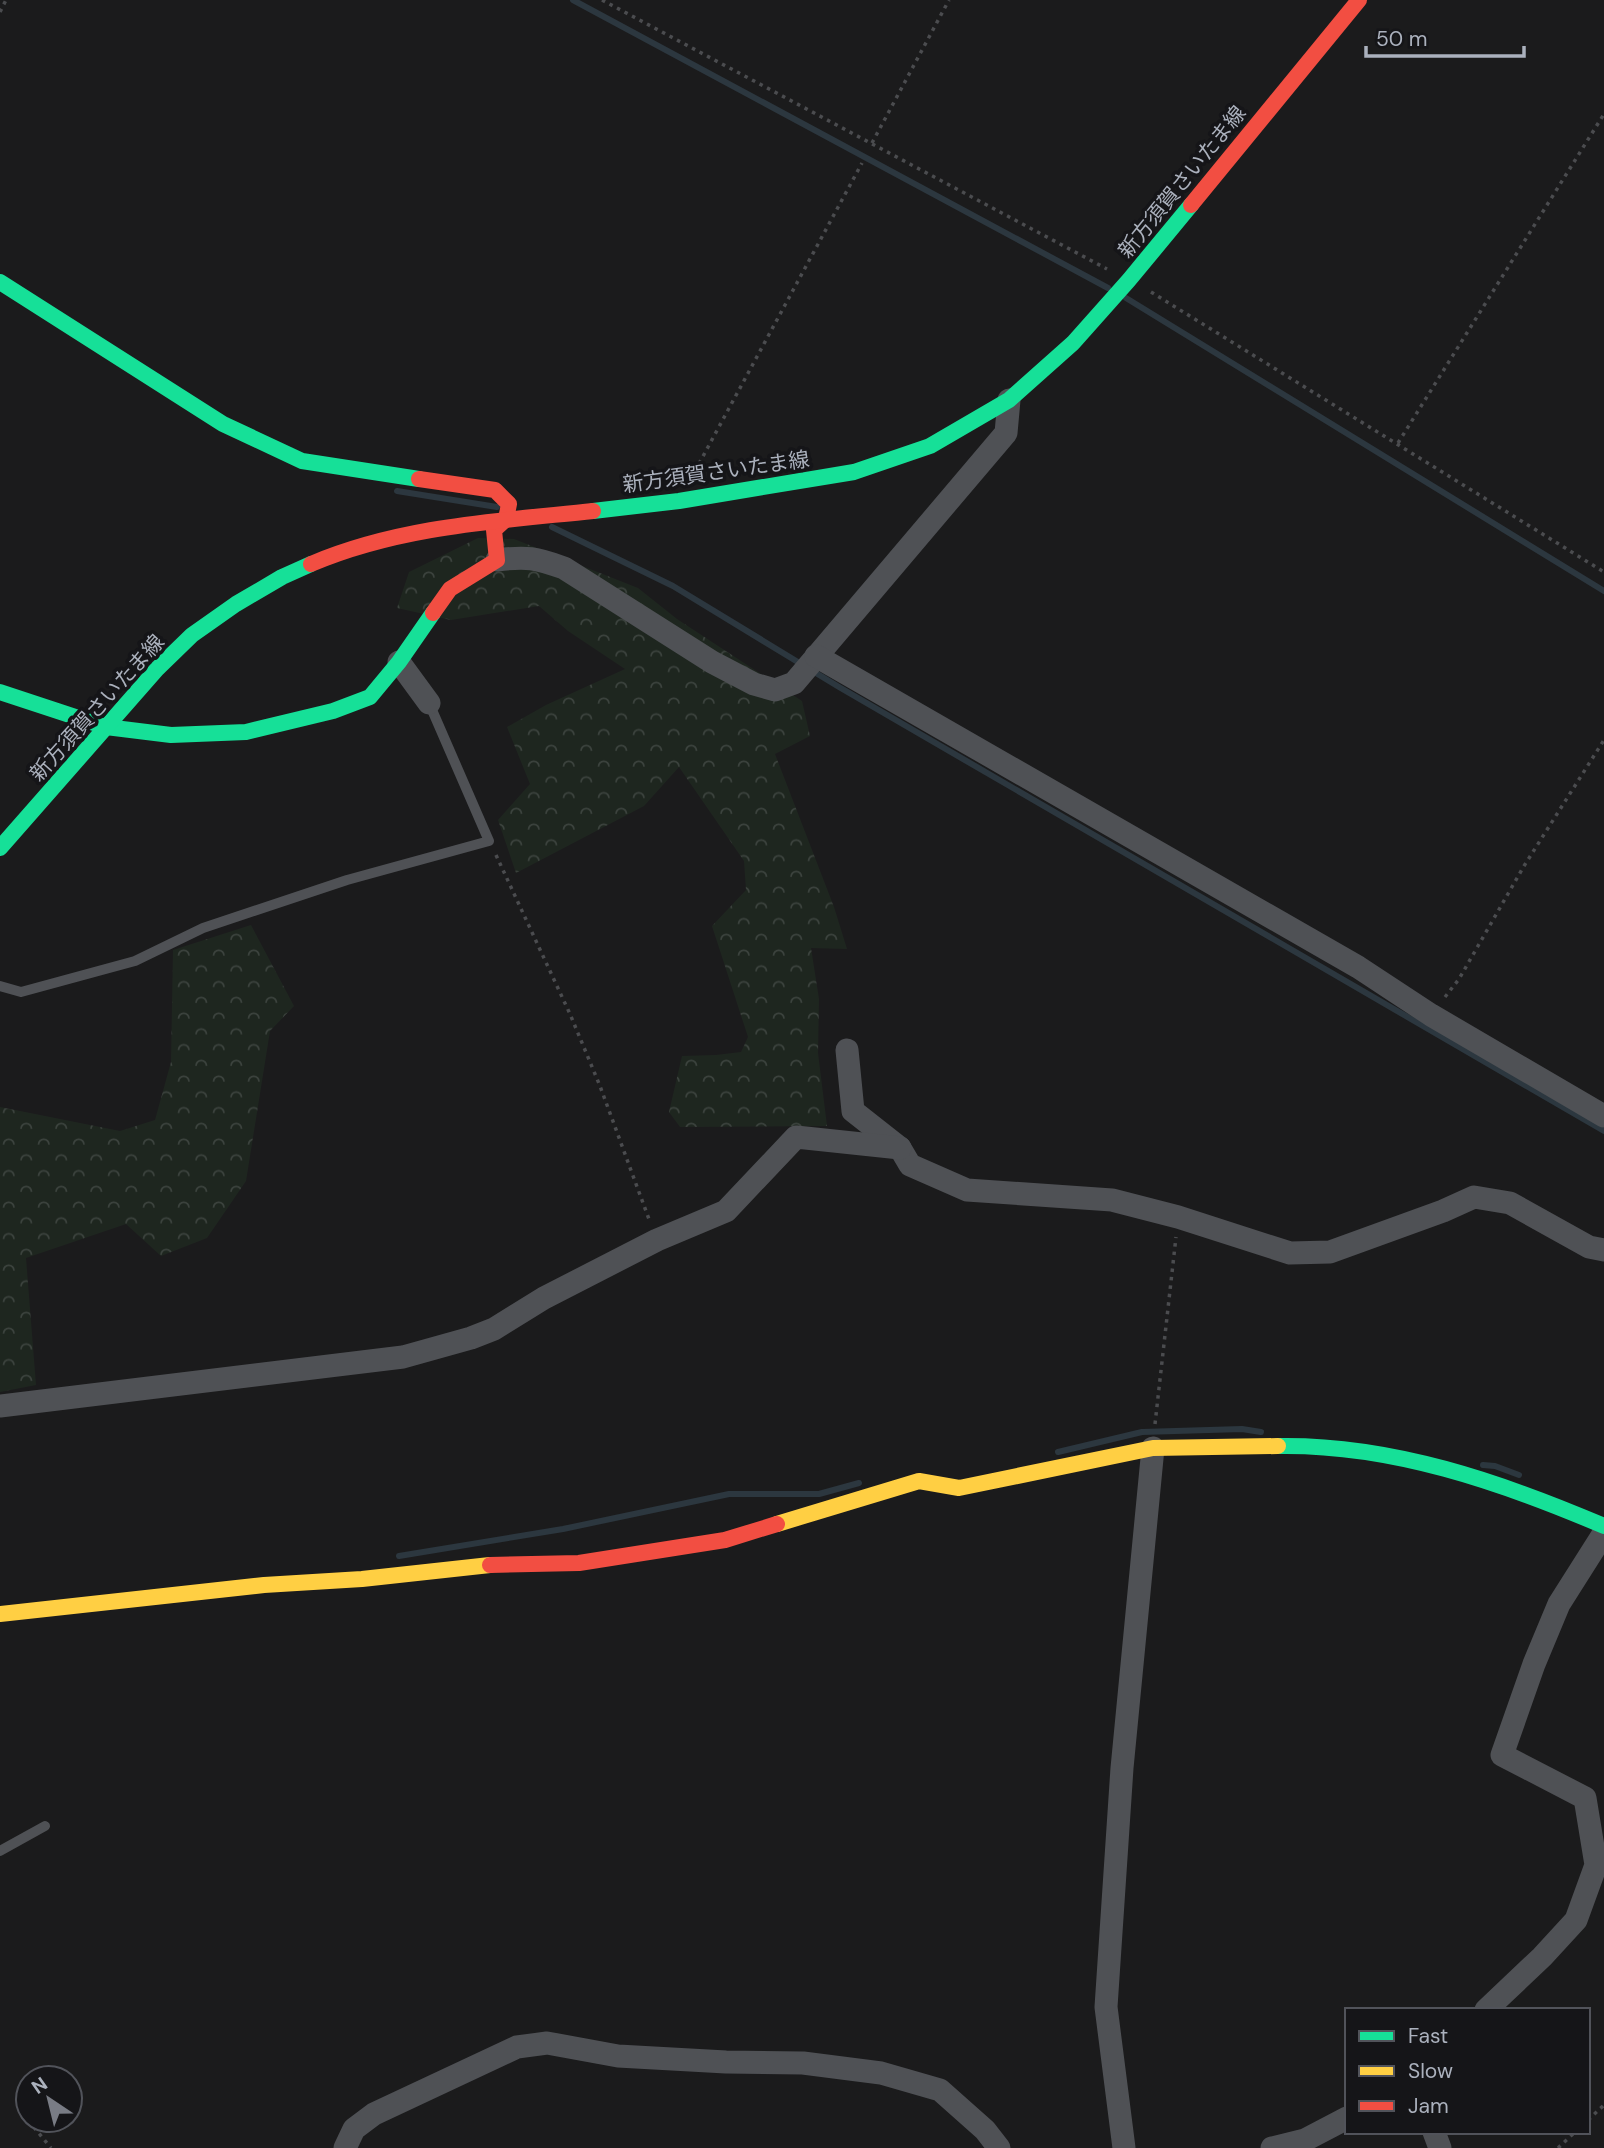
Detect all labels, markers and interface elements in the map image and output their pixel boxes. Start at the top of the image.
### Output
scale bar [1366,14,1524,58]
text: 50 m [1376,25,1427,53]
street label: 新方須賀さいたま線 [1112,100,1252,264]
street label: 新方須賀さいたま線 [621,445,811,499]
street label: 新方須賀さいたま線 [24,629,170,787]
legend [1345,2008,1590,2134]
text: Fast [1408,2022,1448,2050]
text: Slow [1408,2057,1453,2085]
north arrow [14,2064,84,2134]
text: N [27,2071,52,2100]
text: Jam [1408,2092,1449,2120]

